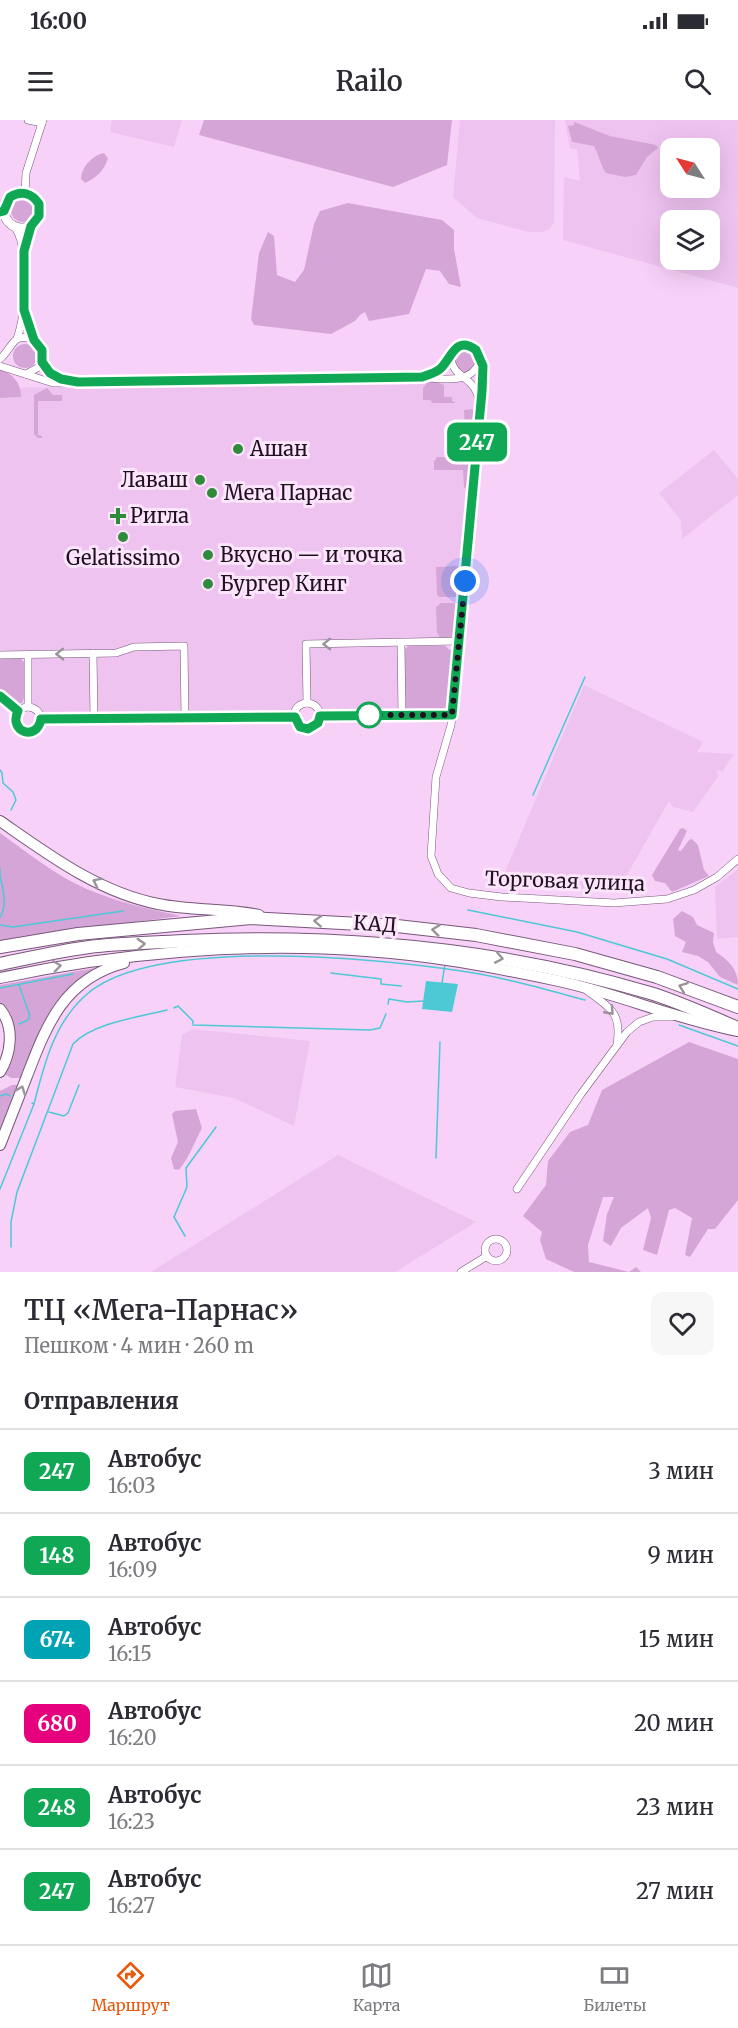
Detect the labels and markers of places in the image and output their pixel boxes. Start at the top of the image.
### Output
place label: Ашан [249,436,308,461]
marker: Ашан [231,442,245,456]
place label: Лаваш [121,467,188,492]
marker: Лаваш [193,473,207,487]
place label: Мега Парнас [224,480,352,505]
marker: Мега Парнас [205,486,219,500]
place label: Ригла [130,503,189,528]
marker: Ригла [111,509,125,523]
marker: Gelatissimo [116,530,130,544]
place label: Вкусно — и точка [220,542,403,567]
place label: Gelatissimo [66,545,180,570]
marker: Вкусно — и точка [201,548,215,562]
place label: Бургер Кинг [220,571,347,596]
marker: Бургер Кинг [201,577,215,591]
unlabelled marker [356,702,382,728]

